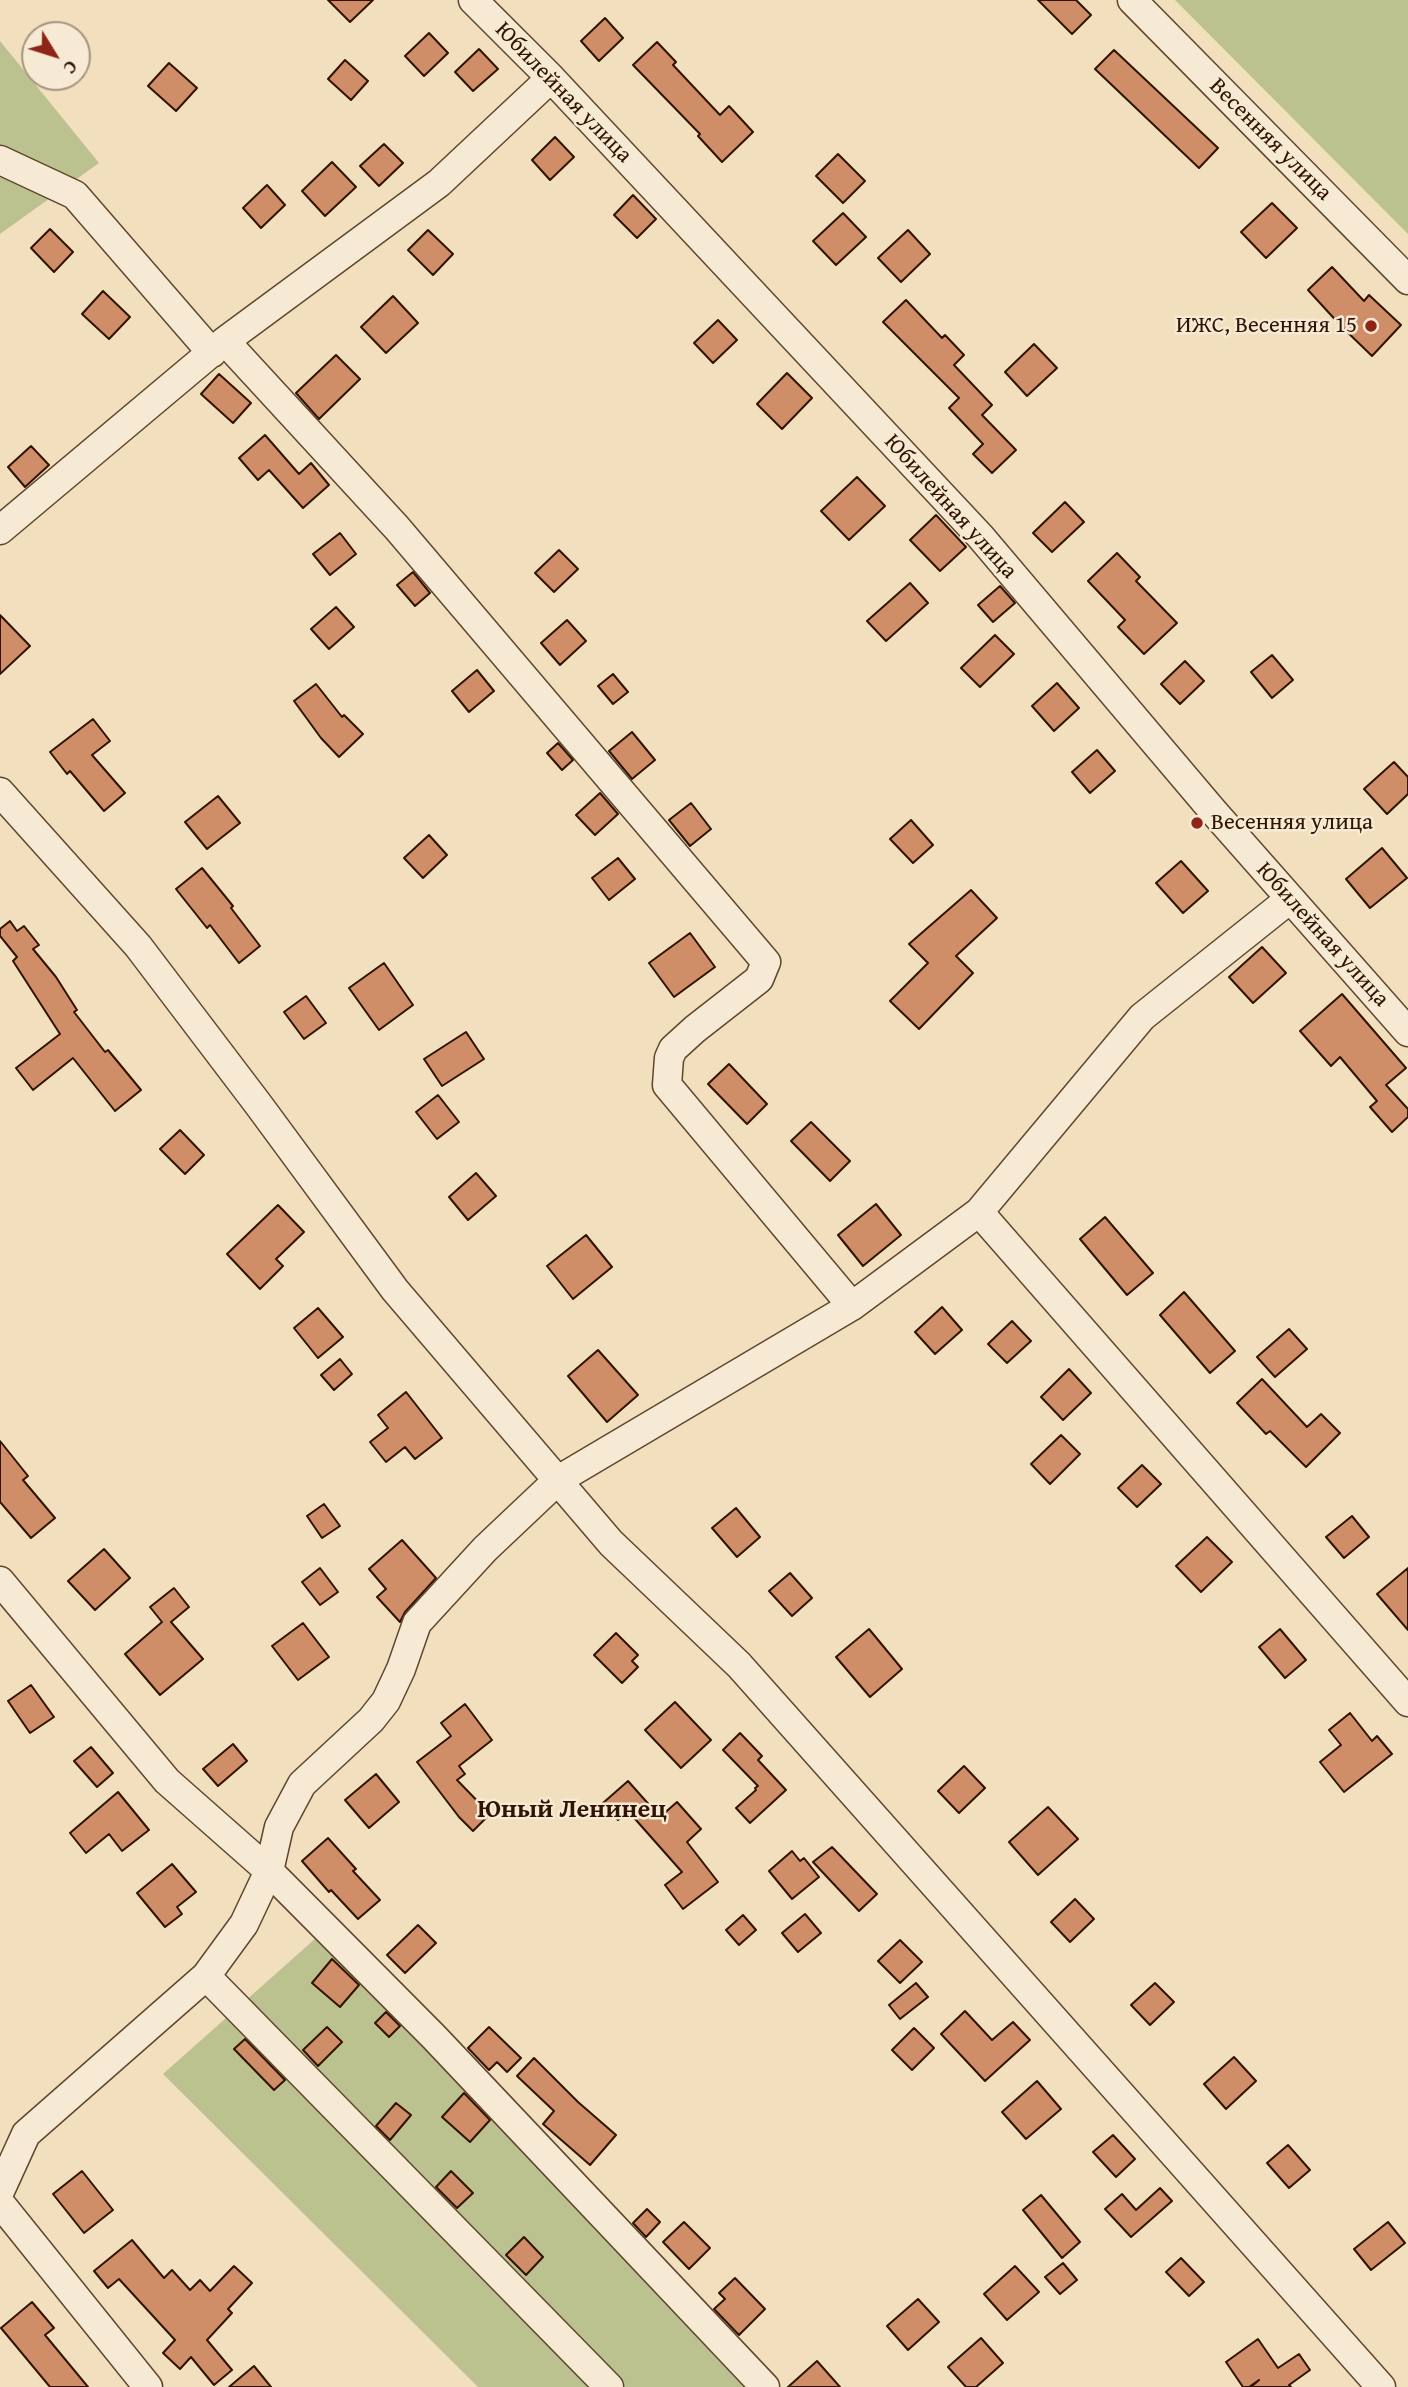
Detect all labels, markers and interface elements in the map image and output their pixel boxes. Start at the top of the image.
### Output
street label: Юбилейная улица [489,17,637,169]
north arrow [21,21,91,91]
text: С [57,55,85,81]
street label: Весенняя улица [1203,73,1337,207]
place label: ИЖС, Весенняя 15 [1176,312,1357,340]
marker: ИЖС, Весенняя 15 [1363,318,1379,334]
street label: Юбилейная улица [878,429,1022,585]
place label: Весенняя улица [1211,809,1373,837]
marker: Весенняя улица [1189,815,1205,831]
street label: Юбилейная улица [1250,857,1394,1013]
district label: Юный Ленинец [477,1794,667,1826]

